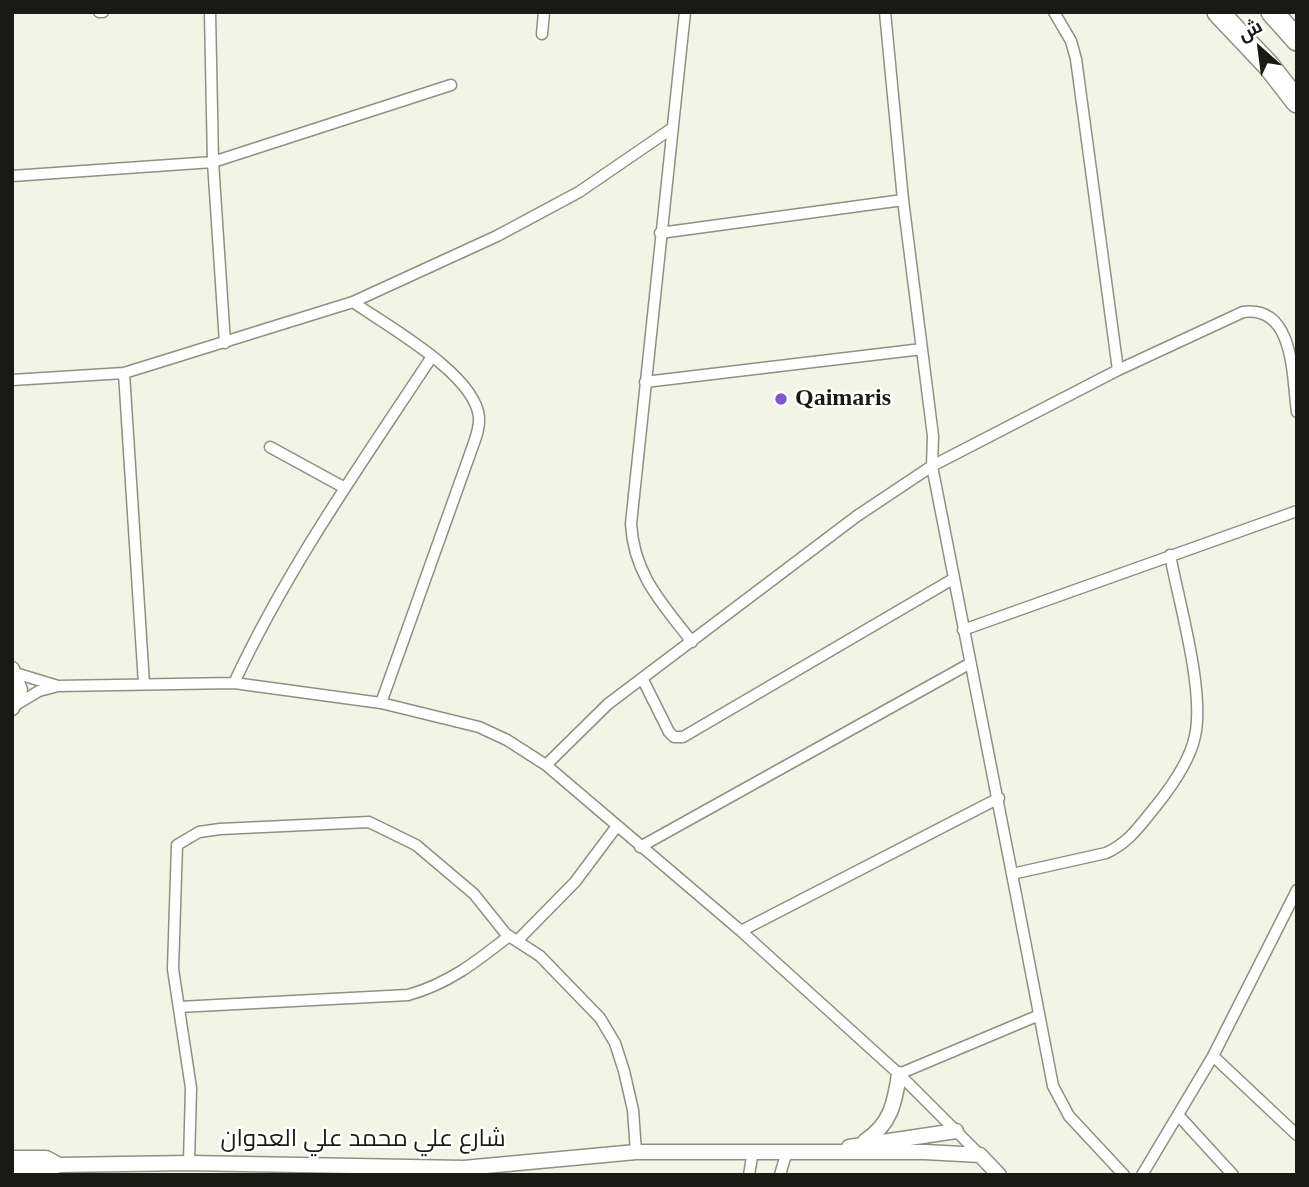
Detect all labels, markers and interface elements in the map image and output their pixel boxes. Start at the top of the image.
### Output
north arrow [1225,14,1295,84]
text: ش [1234,15,1266,45]
place label: Qaimaris [795,385,891,413]
marker: Qaimaris [773,391,789,407]
street label: شارع علي محمد علي العدوان [221,1126,505,1154]

